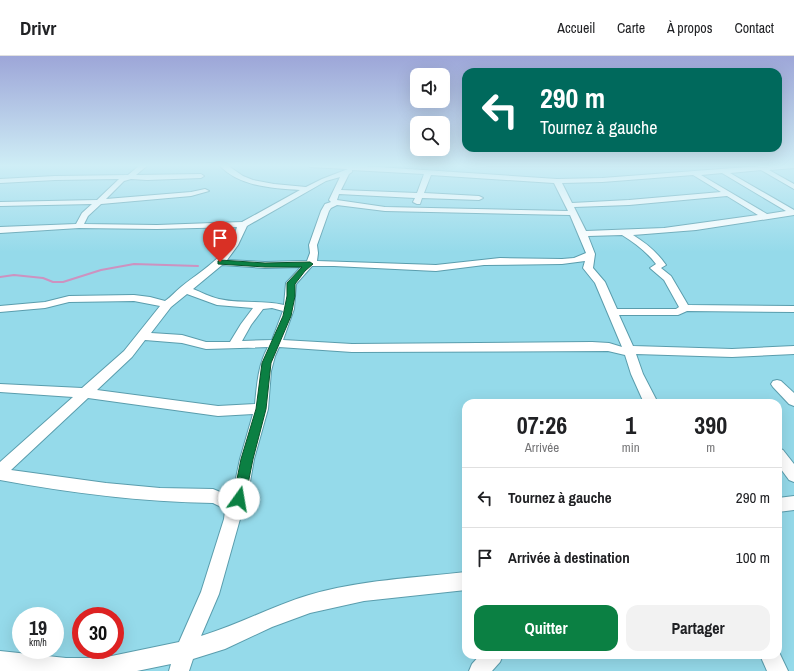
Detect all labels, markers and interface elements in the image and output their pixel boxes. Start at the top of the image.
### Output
text: Drivr [20,15,56,41]
text: Accueil [557,19,595,37]
text: Carte [617,19,645,37]
text: À propos [667,19,712,37]
text: Contact [734,19,774,37]
map controls [410,68,450,156]
button: sound [410,68,450,108]
text: 290 m [540,79,605,117]
icon: left [474,84,526,136]
text: Tournez à gauche [540,115,657,140]
button: search [410,116,450,156]
pin [203,221,237,262]
icon: arrive [209,227,231,249]
text: 07:26 [517,409,567,441]
text: 1 [625,409,636,441]
text: 390 [694,409,727,441]
text: Arrivée [525,439,559,456]
text: min [622,439,640,456]
text: m [706,439,715,456]
position arrow [218,478,260,520]
icon: left [474,487,496,509]
text: Tournez à gauche [508,487,612,508]
text: 290 m [736,487,770,508]
icon: arrive [474,547,496,569]
text: Arrivée à destination [508,547,630,568]
text: 100 m [736,547,770,568]
button: Quitter [474,605,618,651]
button: Partager [626,605,770,651]
speed limit sign: 30 [72,607,124,659]
text: 19 [29,614,47,641]
text: km/h [29,636,47,649]

